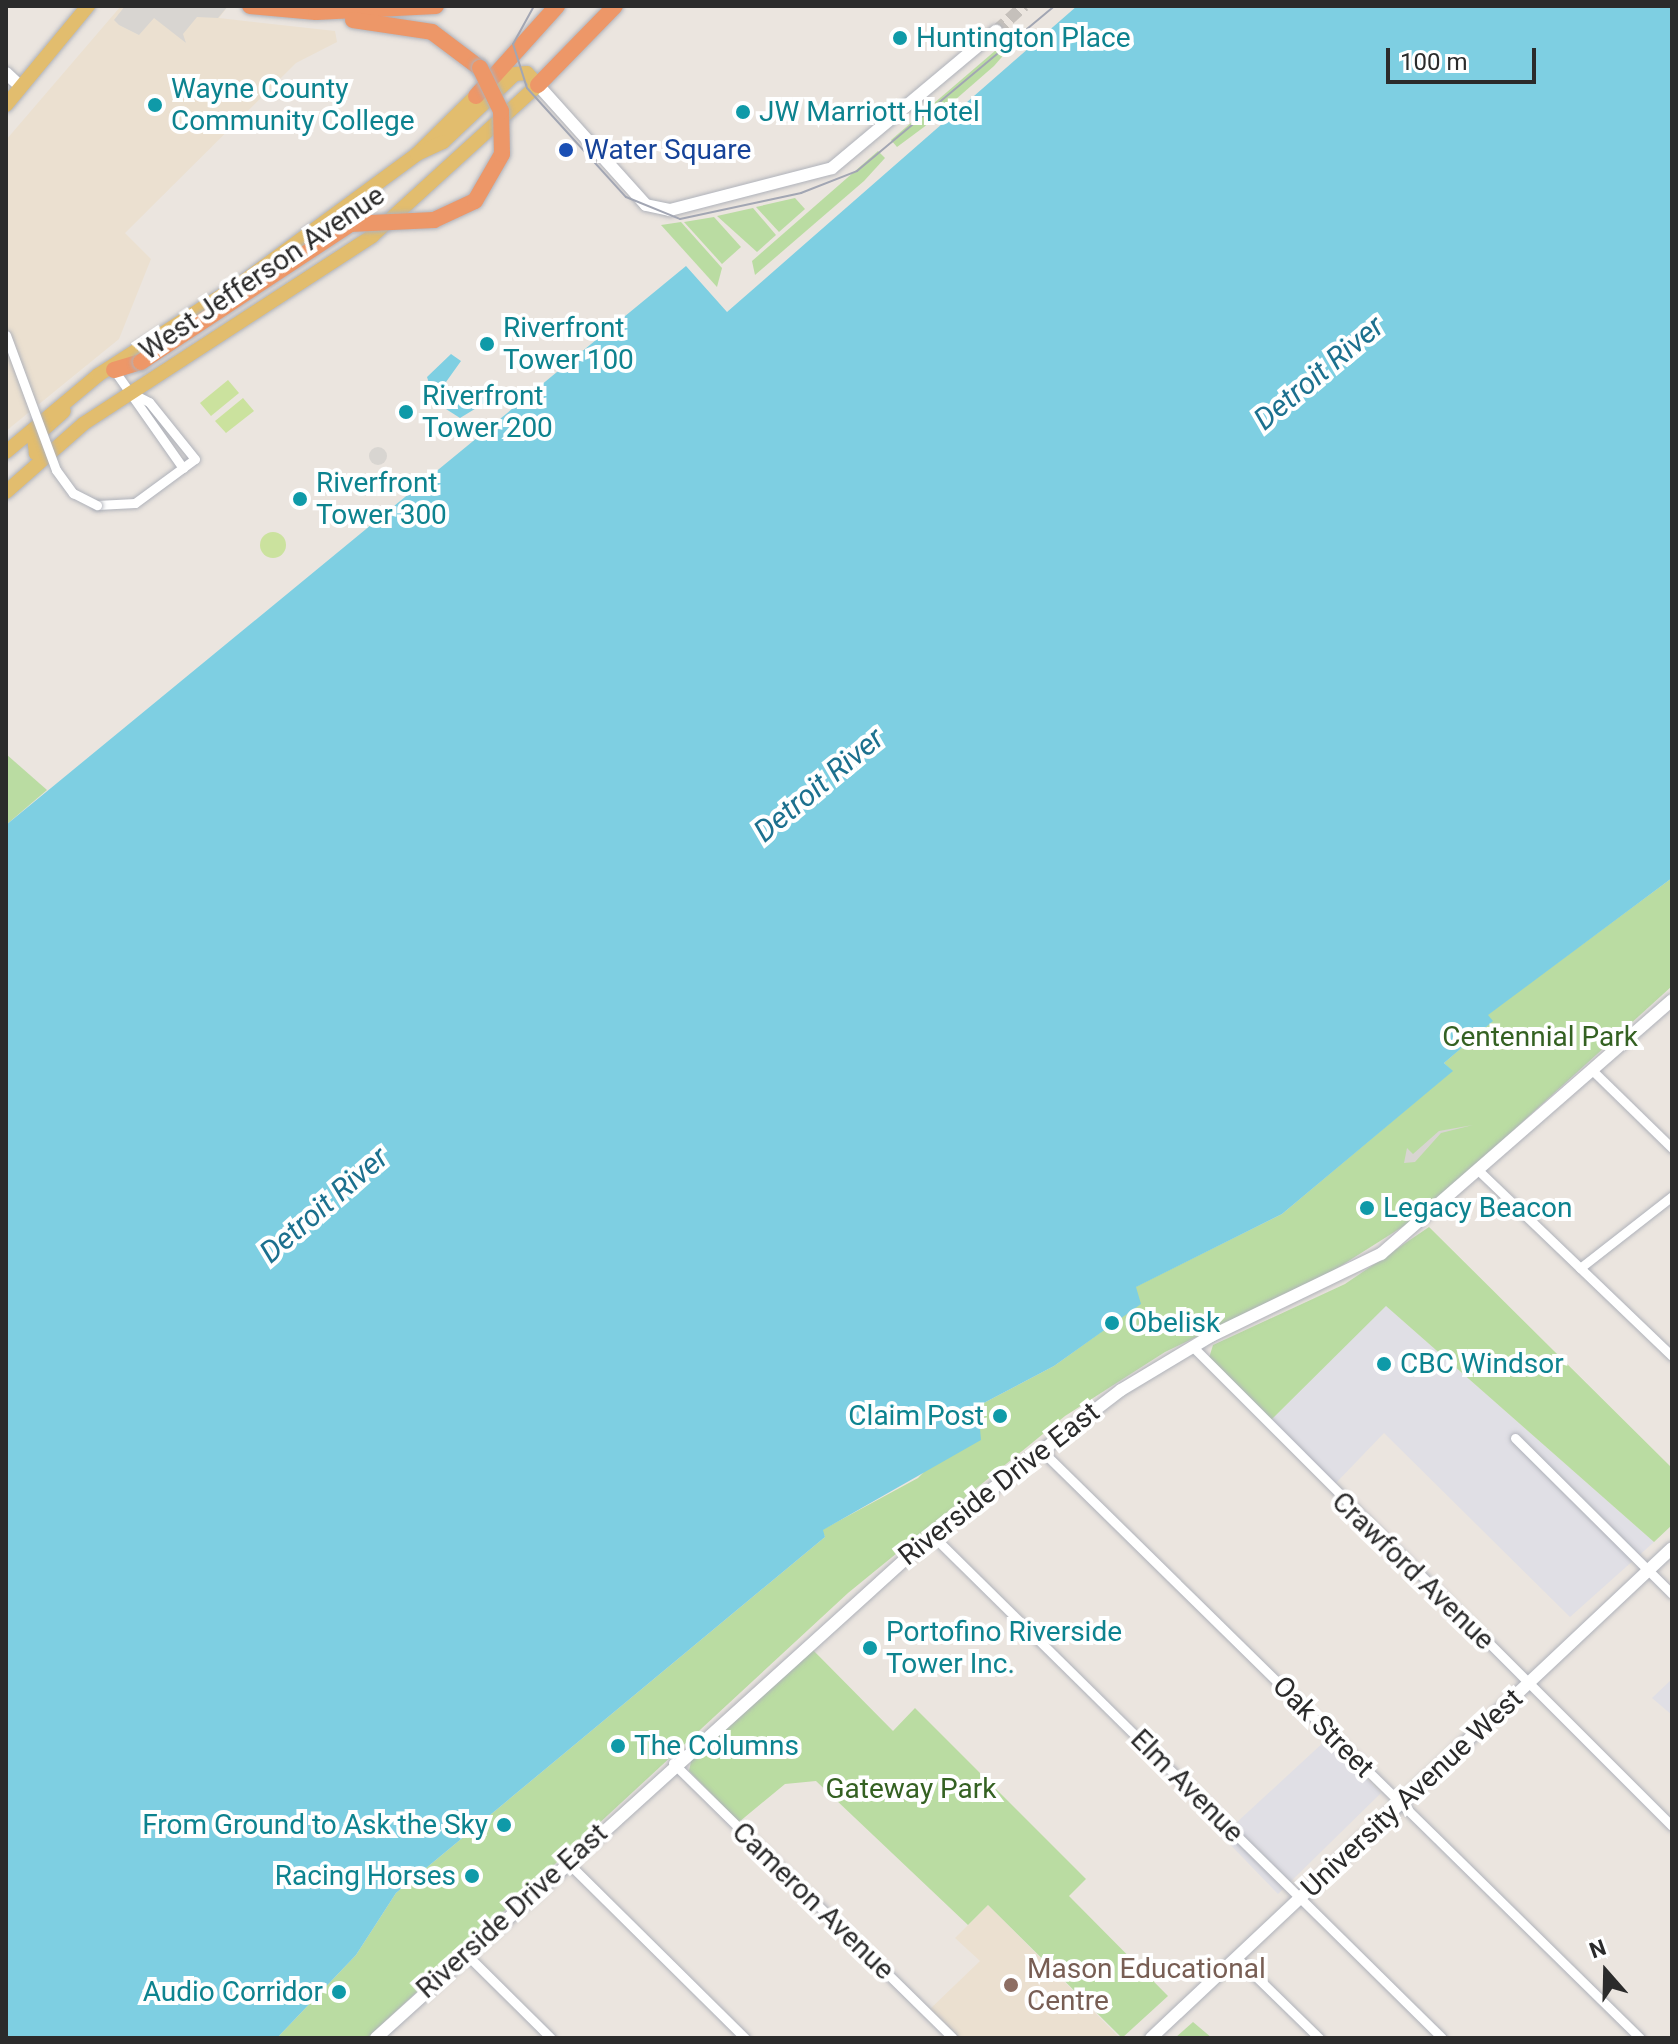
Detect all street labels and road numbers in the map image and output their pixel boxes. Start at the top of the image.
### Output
street label: West Jefferson Avenue [133,179,391,367]
street label: Riverside Drive East [892,1395,1106,1573]
street label: Crawford Avenue [1325,1485,1501,1657]
street label: Oak Street [1265,1669,1381,1785]
street label: University Avenue West [1294,1682,1530,1904]
street label: Elm Avenue [1124,1723,1250,1849]
street label: Cameron Avenue [725,1815,901,1987]
street label: Riverside Drive East [410,1816,614,2006]

